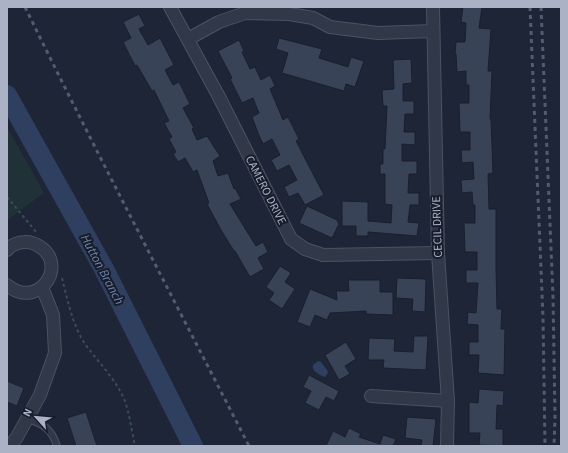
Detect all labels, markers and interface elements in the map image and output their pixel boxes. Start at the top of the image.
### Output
street label: CAMERO DRIVE [241,153,290,228]
street label: CECIL DRIVE [428,196,447,258]
water label: Hutton Branch [76,231,128,308]
north arrow [16,397,56,437]
text: N [19,406,36,419]

